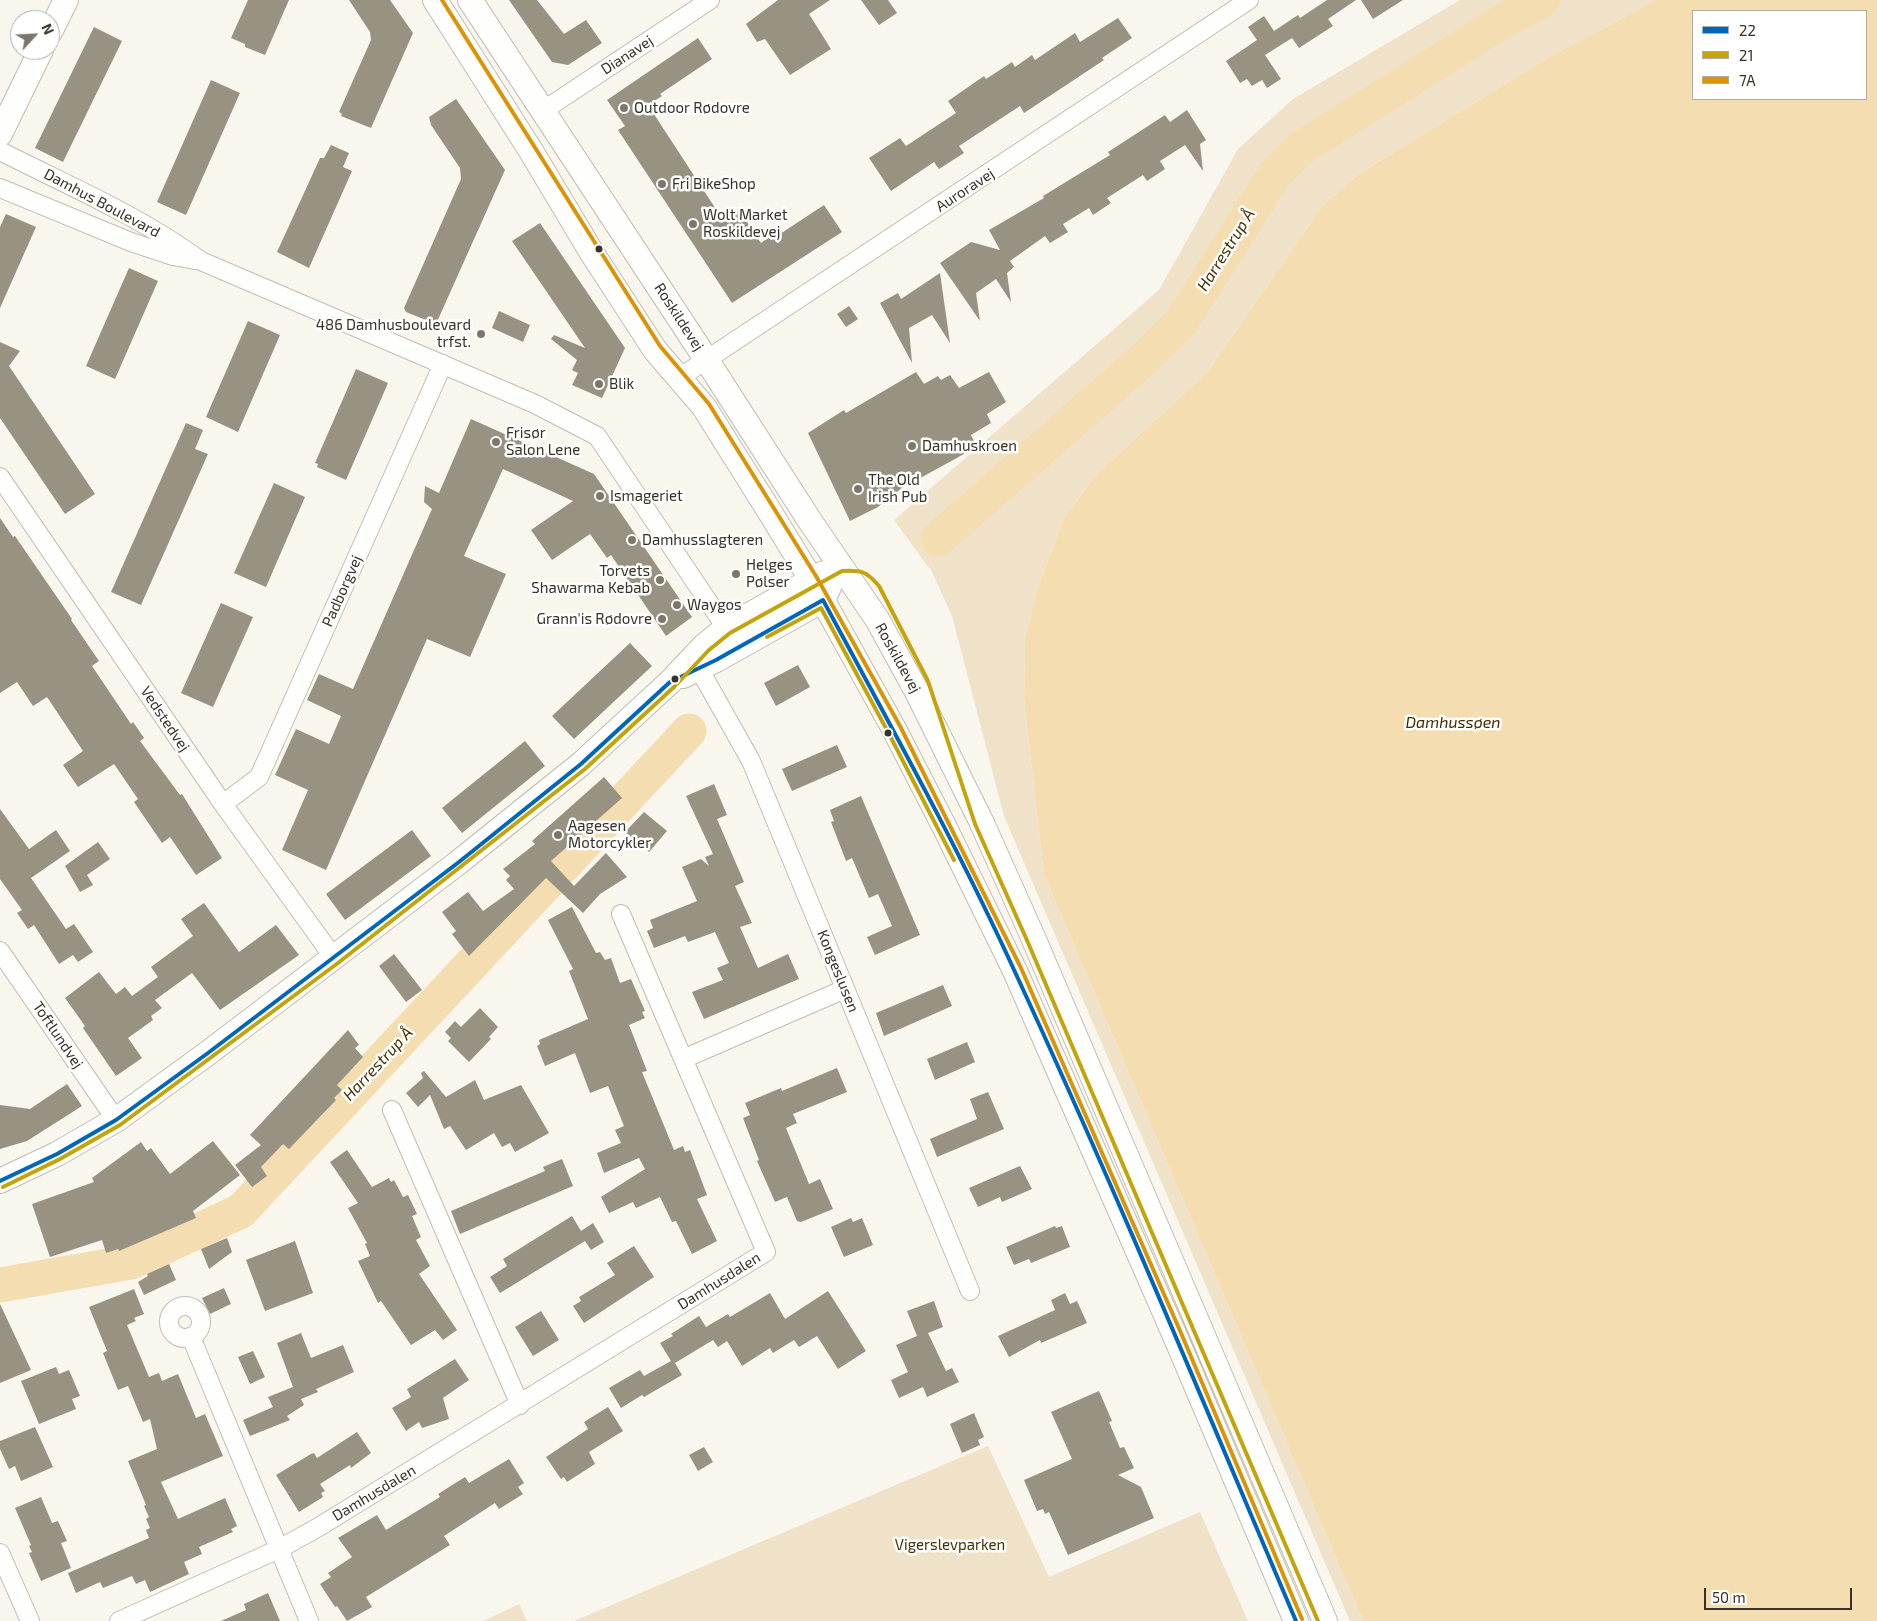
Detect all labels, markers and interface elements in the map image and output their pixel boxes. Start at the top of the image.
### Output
north arrow [10,10,60,60]
legend [1692,10,1867,100]
text: N [38,21,58,37]
text: 22 [1739,21,1756,39]
street label: Dianavej [598,32,656,78]
text: 21 [1739,46,1753,64]
text: 7A [1739,71,1756,89]
place label: Outdoor Rødovre [634,99,750,117]
marker: Outdoor Rødovre [618,102,630,114]
street label: Auroravej [932,164,998,216]
street label: Damhus Boulevard [41,165,163,241]
place label: Fri BikeShop [672,175,756,193]
marker: Fri BikeShop [656,178,668,190]
water label: Harrestrup Å [1193,205,1259,295]
place label: Wolt Market Roskildevej [703,206,787,241]
marker: Wolt Market Roskildevej [687,218,699,230]
unlabelled marker [594,244,604,254]
street label: Roskildevej [650,280,708,354]
place label: 486 Damhusboulevard trfst. [316,316,471,351]
marker: 486 Damhusboulevard trfst. [475,328,487,340]
place label: Blik [609,375,634,393]
marker: Blik [593,378,605,390]
place label: Frisør Salon Lene [506,424,580,459]
marker: Frisør Salon Lene [490,436,502,448]
place label: Damhuskroen [922,437,1017,455]
marker: Damhuskroen [906,440,918,452]
place label: The Old Irish Pub [868,471,927,506]
marker: The Old Irish Pub [852,483,864,495]
place label: Ismageriet [610,487,683,505]
marker: Ismageriet [594,490,606,502]
place label: Damhusslagteren [642,531,763,549]
marker: Damhusslagteren [626,534,638,546]
street label: Padborgvej [318,552,366,630]
place label: Helges Pølser [746,556,793,591]
place label: Torvets Shawarma Kebab [531,562,650,597]
marker: Helges Pølser [730,568,742,580]
marker: Torvets Shawarma Kebab [654,574,666,586]
place label: Waygos [687,596,742,614]
marker: Waygos [671,599,683,611]
place label: Grann'is Rødovre [537,610,652,628]
marker: Grann'is Rødovre [656,613,668,625]
street label: Roskildevej [871,620,925,696]
unlabelled marker [670,674,680,684]
street label: Vedstedvej [137,683,193,755]
water label: Damhussøen [1405,713,1501,733]
unlabelled marker [883,728,893,738]
place label: Aagesen Motorcykler [568,817,651,852]
marker: Aagesen Motorcykler [552,829,564,841]
street label: Kongeslusen [813,927,863,1015]
street label: Toftlundvej [29,998,87,1072]
water label: Harrestrup Å [339,1023,417,1105]
street label: Damhusdalen [674,1248,764,1314]
street label: Damhusdalen [329,1461,419,1525]
park label: Vigerslevparken [895,1536,1005,1554]
scale bar [1707,1578,1854,1610]
text: 50 m [1712,1588,1746,1606]

